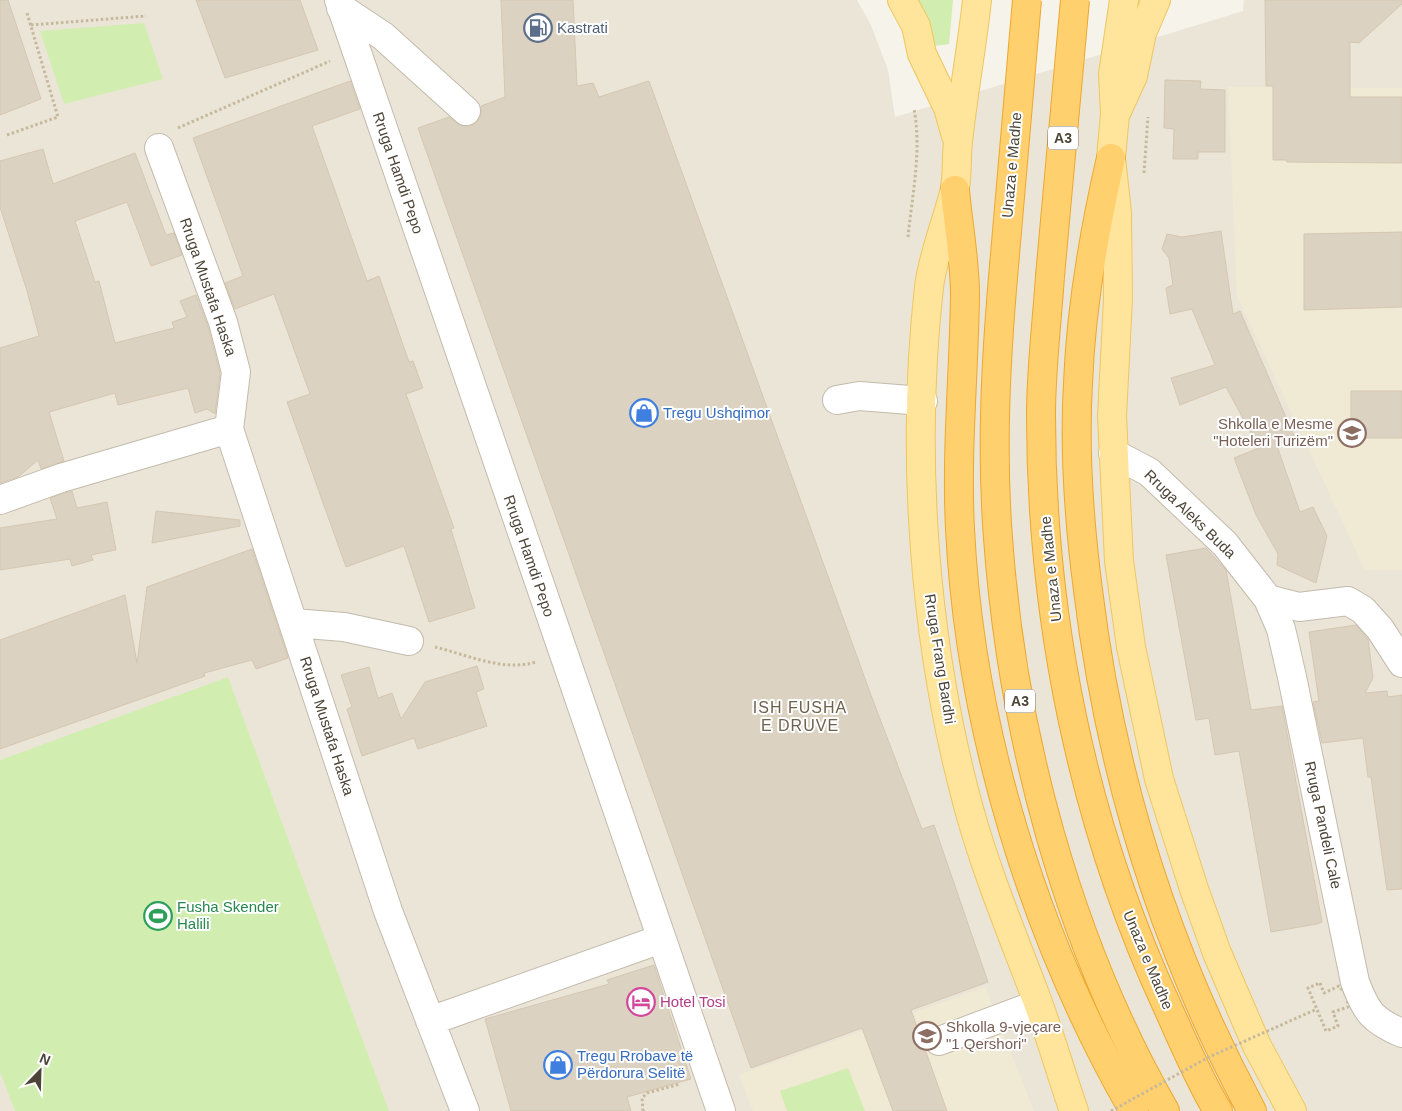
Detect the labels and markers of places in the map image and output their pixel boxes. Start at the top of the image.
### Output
fuel station icon: Kastrati [523,13,553,43]
place label: Kastrati [557,19,608,36]
shop icon: Tregu Ushqimor [629,398,659,428]
place label: Tregu Ushqimor [663,404,770,421]
place label: Shkolla e Mesme "Hoteleri Turizëm" [1213,415,1333,449]
school or university icon: Shkolla e Mesme "Hoteleri Turizëm" [1337,418,1367,448]
place label: Fusha Skender Halili [177,898,279,932]
sports icon: Fusha Skender Halili [143,901,173,931]
hotel icon: Hotel Tosi [626,987,656,1017]
place label: Hotel Tosi [660,993,726,1010]
place label: Shkolla 9-vjeçare "1 Qershori" [946,1018,1061,1052]
school or university icon: Shkolla 9-vjeçare "1 Qershori" [912,1021,942,1051]
place label: Tregu Rrobave të Përdorura Selitë [577,1047,693,1081]
shop icon: Tregu Rrobave të Përdorura Selitë [543,1050,573,1080]

